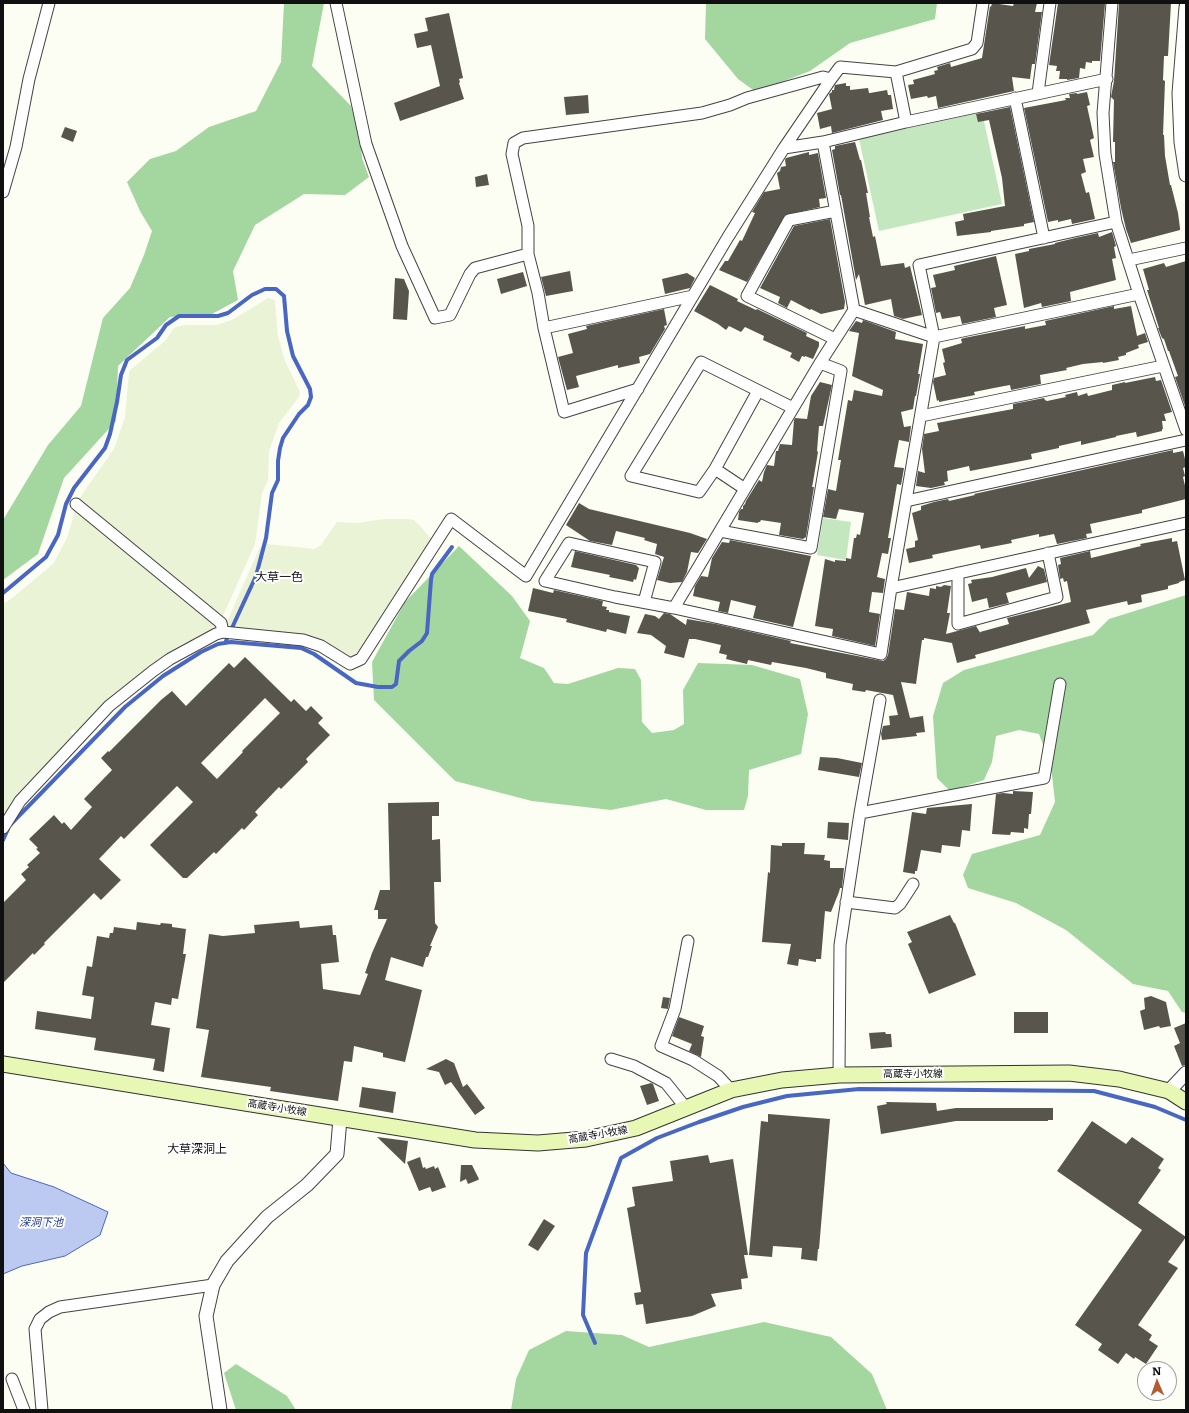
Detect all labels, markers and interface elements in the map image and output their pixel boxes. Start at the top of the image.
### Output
district label: 大草一色 [255,570,303,584]
street label: 高蔵寺小牧線 [883,1068,943,1080]
street label: 高蔵寺小牧線 [246,1097,308,1119]
street label: 高蔵寺小牧線 [567,1124,629,1146]
district label: 大草深洞上 [167,1142,227,1156]
water label: 深洞下池 [19,1216,63,1230]
north arrow [1137,1361,1177,1401]
text: N [1152,1362,1162,1378]

